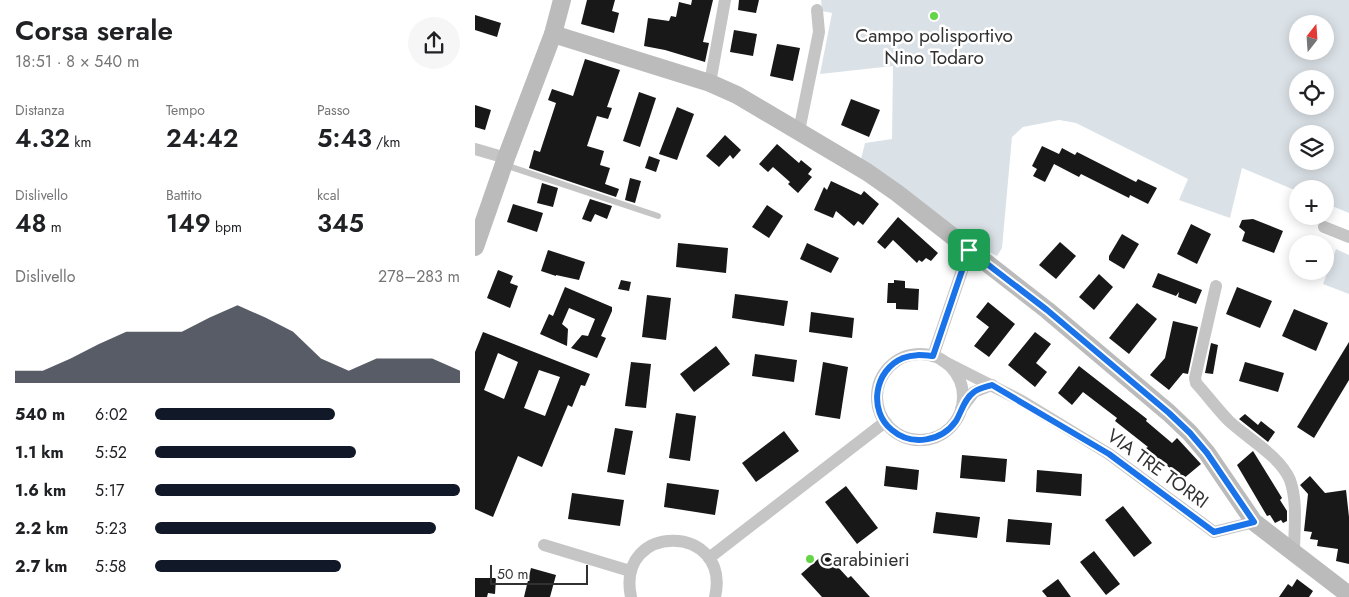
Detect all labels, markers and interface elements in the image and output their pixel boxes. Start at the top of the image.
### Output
text: Corsa serale [15,10,173,51]
marker: Campo polisportivo Nino Todaro [928,10,940,22]
north arrow [1289,15,1334,60]
map controls [1289,15,1334,280]
button: share [408,17,460,69]
place label: Campo polisportivo Nino Todaro [855,22,1013,71]
text: 18:51 · 8 × 540 m [15,50,139,73]
button: locate [1289,70,1334,115]
text: Distanza [15,100,64,120]
text: Tempo [166,100,205,120]
text: Passo [317,100,350,120]
text: 4.32 [15,120,70,156]
text: 24:42 [166,120,238,156]
text: 5:43 [317,120,372,156]
button: layers [1289,125,1334,170]
text: km [70,132,91,152]
text: /km [372,132,400,152]
button: + [1289,180,1334,225]
text: Dislivello [15,185,68,205]
text: Battito [166,185,202,205]
text: kcal [317,185,340,205]
text: 48 [15,205,47,241]
text: 149 [166,205,211,241]
text: 345 [317,205,364,241]
text: m [47,217,62,237]
text: bpm [211,217,242,237]
pin [948,229,990,271]
button: − [1289,235,1334,280]
icon: arrive [955,236,983,264]
text: Dislivello [15,265,75,288]
text: 278–283 m [378,265,460,288]
text: 540 m [15,403,65,426]
text: 6:02 [95,403,128,426]
street label: VIA TRE TORRI [1101,422,1214,515]
text: 1.1 km [15,441,64,464]
text: 5:52 [95,441,127,464]
text: 1.6 km [15,479,66,502]
text: 5:17 [95,479,124,502]
text: 2.2 km [15,517,68,540]
text: 5:23 [95,517,127,540]
place label: Carabinieri [820,546,910,573]
marker: Carabinieri [804,553,816,565]
text: 2.7 km [15,555,67,578]
text: 5:58 [95,555,127,578]
scale bar [490,562,587,585]
text: 50 m [497,564,528,584]

